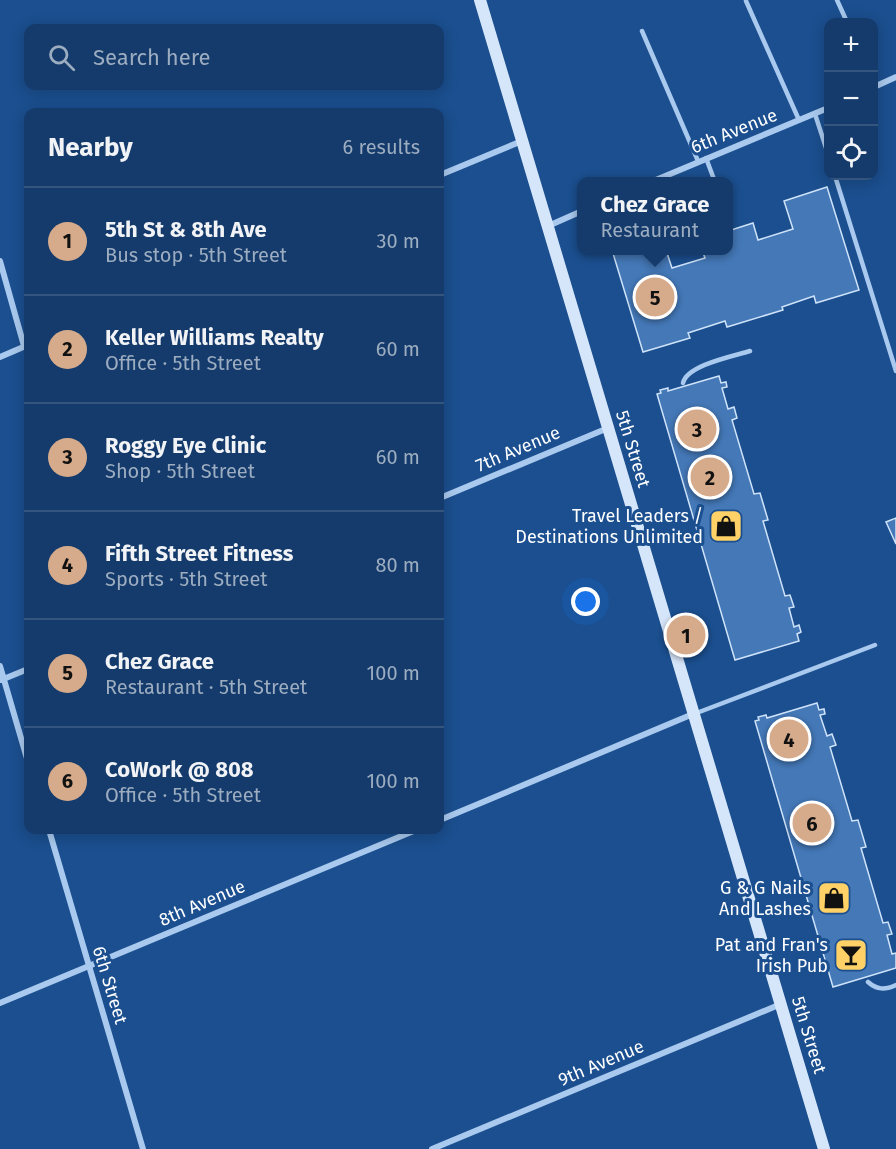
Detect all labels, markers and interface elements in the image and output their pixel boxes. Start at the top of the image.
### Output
map controls [824,18,878,180]
button: + [824,18,878,72]
search box [24,24,444,90]
icon: search [45,41,78,74]
text: Search here [93,44,211,71]
button: − [824,72,878,126]
street label: 6th Avenue [688,104,780,158]
button: locate [824,126,878,180]
text: Nearby [48,132,133,163]
text: 6 results [343,135,420,159]
popup [577,177,733,255]
text: Chez Grace [601,191,709,218]
text: 5th St & 8th Ave [105,216,267,243]
text: Restaurant [601,218,699,242]
text: 1 [63,229,72,253]
text: 30 m [376,229,420,253]
text: Bus stop · 5th Street [105,243,287,267]
pin: 5 [636,274,674,320]
text: Keller Williams Realty [105,324,324,351]
text: 2 [62,337,73,361]
text: 60 m [376,337,420,361]
text: Office · 5th Street [105,351,261,375]
pin: 3 [678,406,716,452]
street label: 5th Street [611,408,655,491]
street label: 7th Avenue [472,421,564,477]
text: Roggy Eye Clinic [105,432,266,459]
text: 3 [62,445,73,469]
text: 60 m [376,445,420,469]
pin: 2 [690,454,730,500]
text: Shop · 5th Street [105,459,255,483]
place label: Travel Leaders / Destinations Unlimited [515,505,703,548]
shop icon: Travel Leaders / Destinations Unlimited [708,508,744,544]
text: Fifth Street Fitness [105,540,293,567]
text: 4 [62,553,73,577]
text: 80 m [375,553,420,577]
text: Sports · 5th Street [105,567,268,591]
your location [571,587,600,616]
pin: 1 [666,612,706,658]
text: Chez Grace [105,648,214,675]
text: 5 [62,661,73,685]
text: 100 m [367,661,420,685]
text: Restaurant · 5th Street [105,675,307,699]
pin: 4 [770,716,808,762]
text: CoWork @ 808 [105,756,254,783]
text: 6 [62,769,73,793]
text: 100 m [367,769,420,793]
text: Office · 5th Street [105,783,261,807]
pin: 6 [792,800,832,846]
street label: 8th Avenue [156,875,248,931]
place label: G & G Nails And Lashes [719,877,811,920]
shop icon: G & G Nails And Lashes [816,880,852,916]
place label: Pat and Fran's Irish Pub [715,934,828,977]
bar icon: Pat and Fran's Irish Pub [833,937,869,973]
street label: 6th Street [88,943,132,1027]
street label: 5th Street [787,994,831,1077]
street label: 9th Avenue [555,1035,647,1091]

